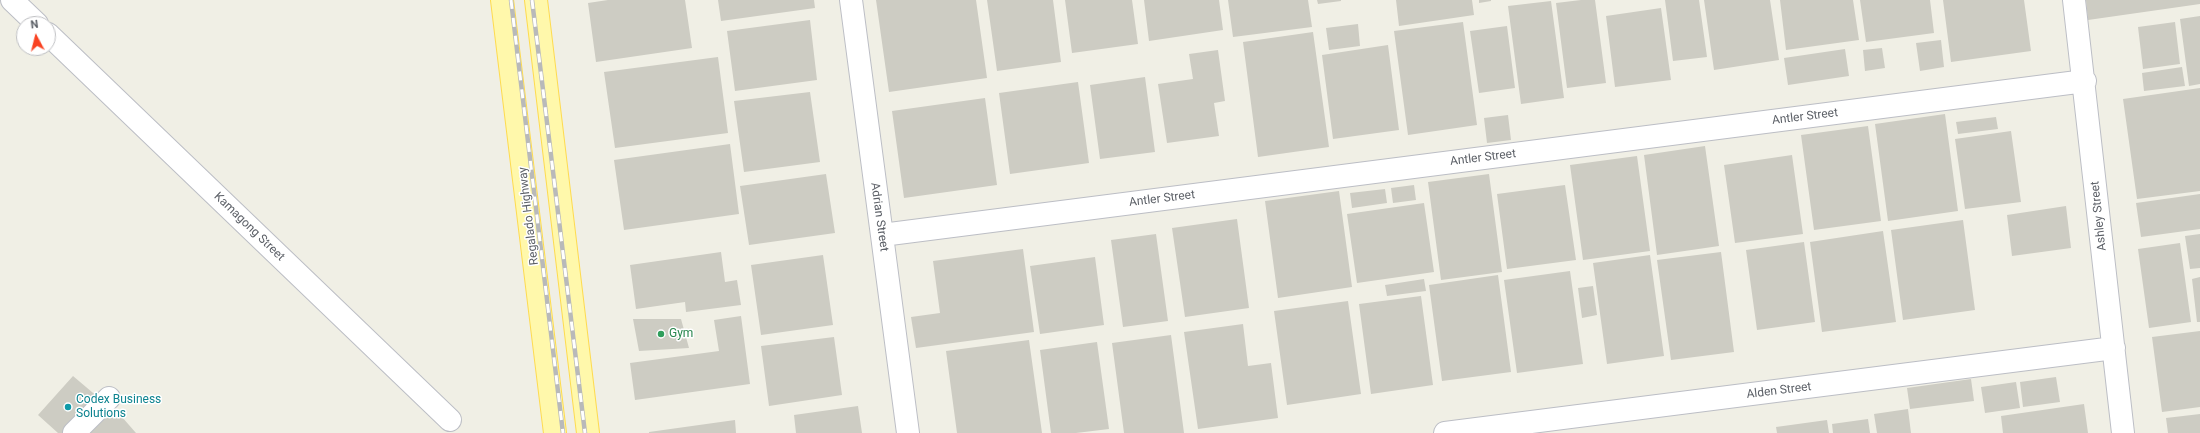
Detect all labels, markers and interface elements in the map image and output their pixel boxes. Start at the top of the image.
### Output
north arrow [16,16,56,56]
text: N [30,18,39,32]
street label: Antler Street [1771,106,1839,128]
street label: Antler Street [1449,147,1517,169]
street label: Regalado Highway [516,166,542,266]
street label: Ashley Street [2088,180,2110,252]
street label: Adrian Street [867,182,891,252]
street label: Antler Street [1128,188,1196,210]
street label: Kamagong Street [211,190,287,264]
place label: Gym [669,327,693,341]
marker: Gym [656,329,666,339]
street label: Alden Street [1746,380,1812,402]
place label: Codex Business Solutions [76,393,161,421]
marker: Codex Business Solutions [63,402,73,412]

